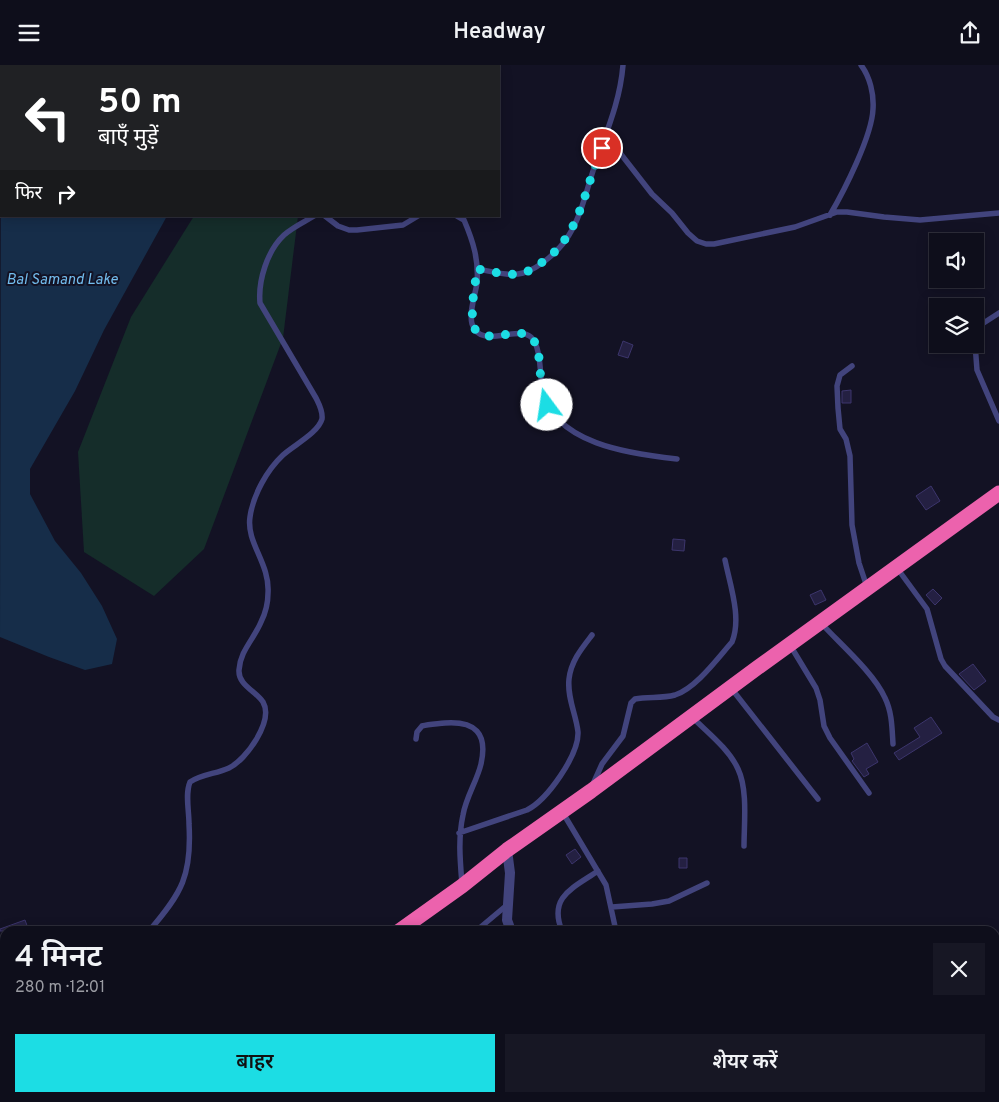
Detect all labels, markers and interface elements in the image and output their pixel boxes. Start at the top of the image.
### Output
icon: menu [15,19,43,47]
text: Headway [453,19,546,46]
icon: share [956,19,984,47]
text: 50 m [98,81,182,125]
icon: left [15,85,80,150]
text: बाएँ मुड़ें [98,125,159,152]
pin [581,127,623,169]
icon: arrive [588,134,616,162]
icon: right [52,180,80,208]
text: फिर [15,182,42,206]
map controls [929,233,984,353]
button: sound [929,233,984,288]
water label: Bal Samand Lake [6,271,118,290]
button: layers [929,298,984,353]
position arrow [520,378,572,430]
text: 4 मिनट [15,940,102,977]
button: close [933,943,985,995]
text: 280 m · 12:01 [15,978,105,998]
button: बाहर [15,1034,495,1092]
button: शेयर करें [505,1034,985,1092]

